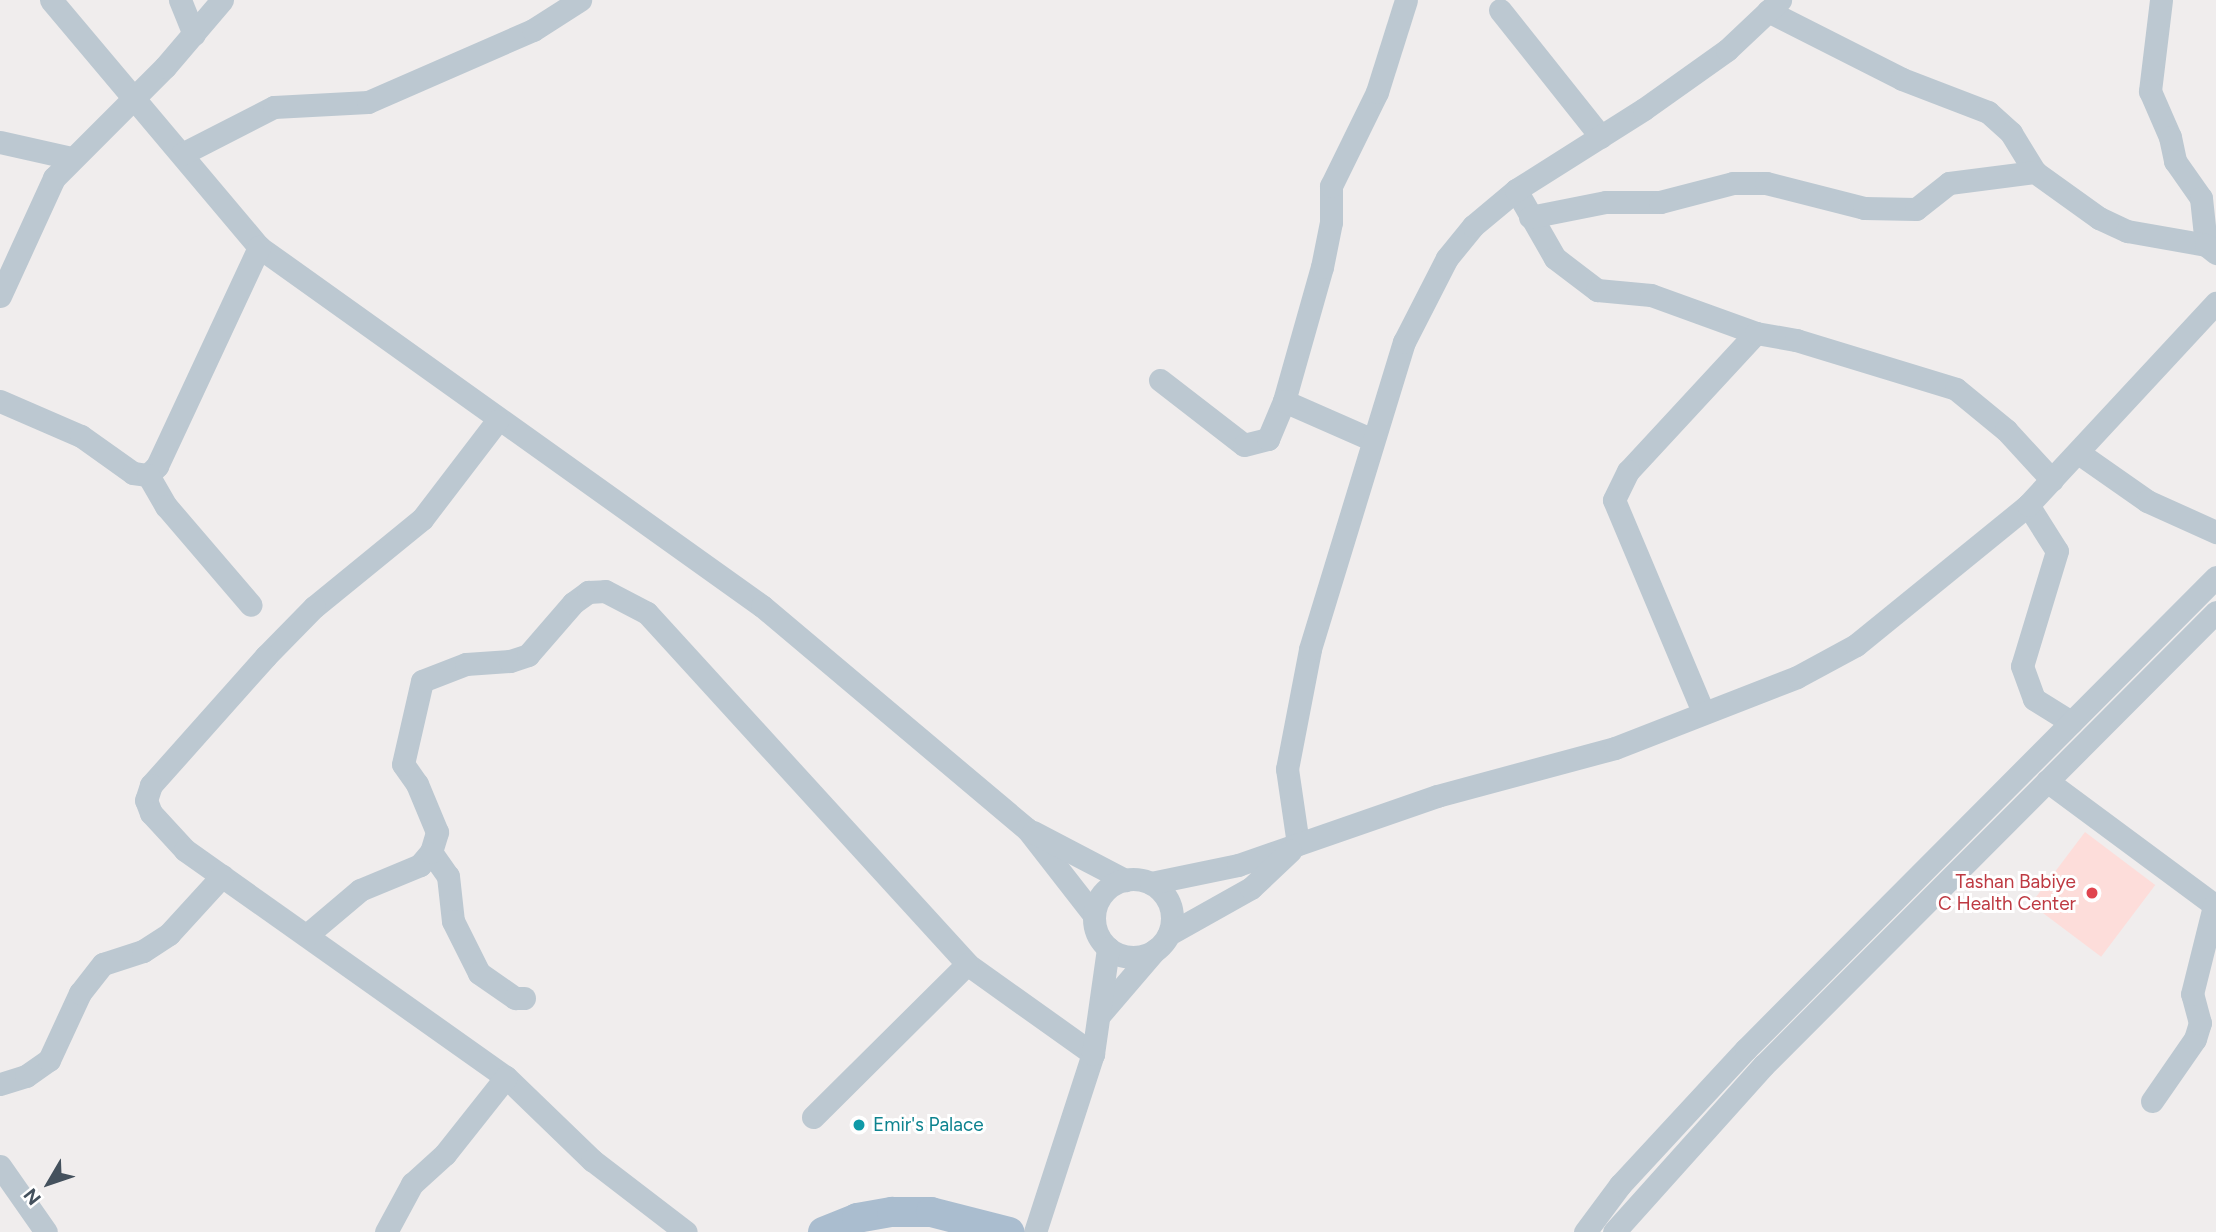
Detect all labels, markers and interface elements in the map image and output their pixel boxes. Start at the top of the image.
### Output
place label: Tashan Babiye C Health Center [1938,871,2076,915]
marker: Tashan Babiye C Health Center [2082,883,2102,903]
place label: Emir's Palace [873,1114,984,1136]
marker: Emir's Palace [851,1117,867,1133]
north arrow [14,1148,84,1218]
text: N [19,1184,46,1209]

